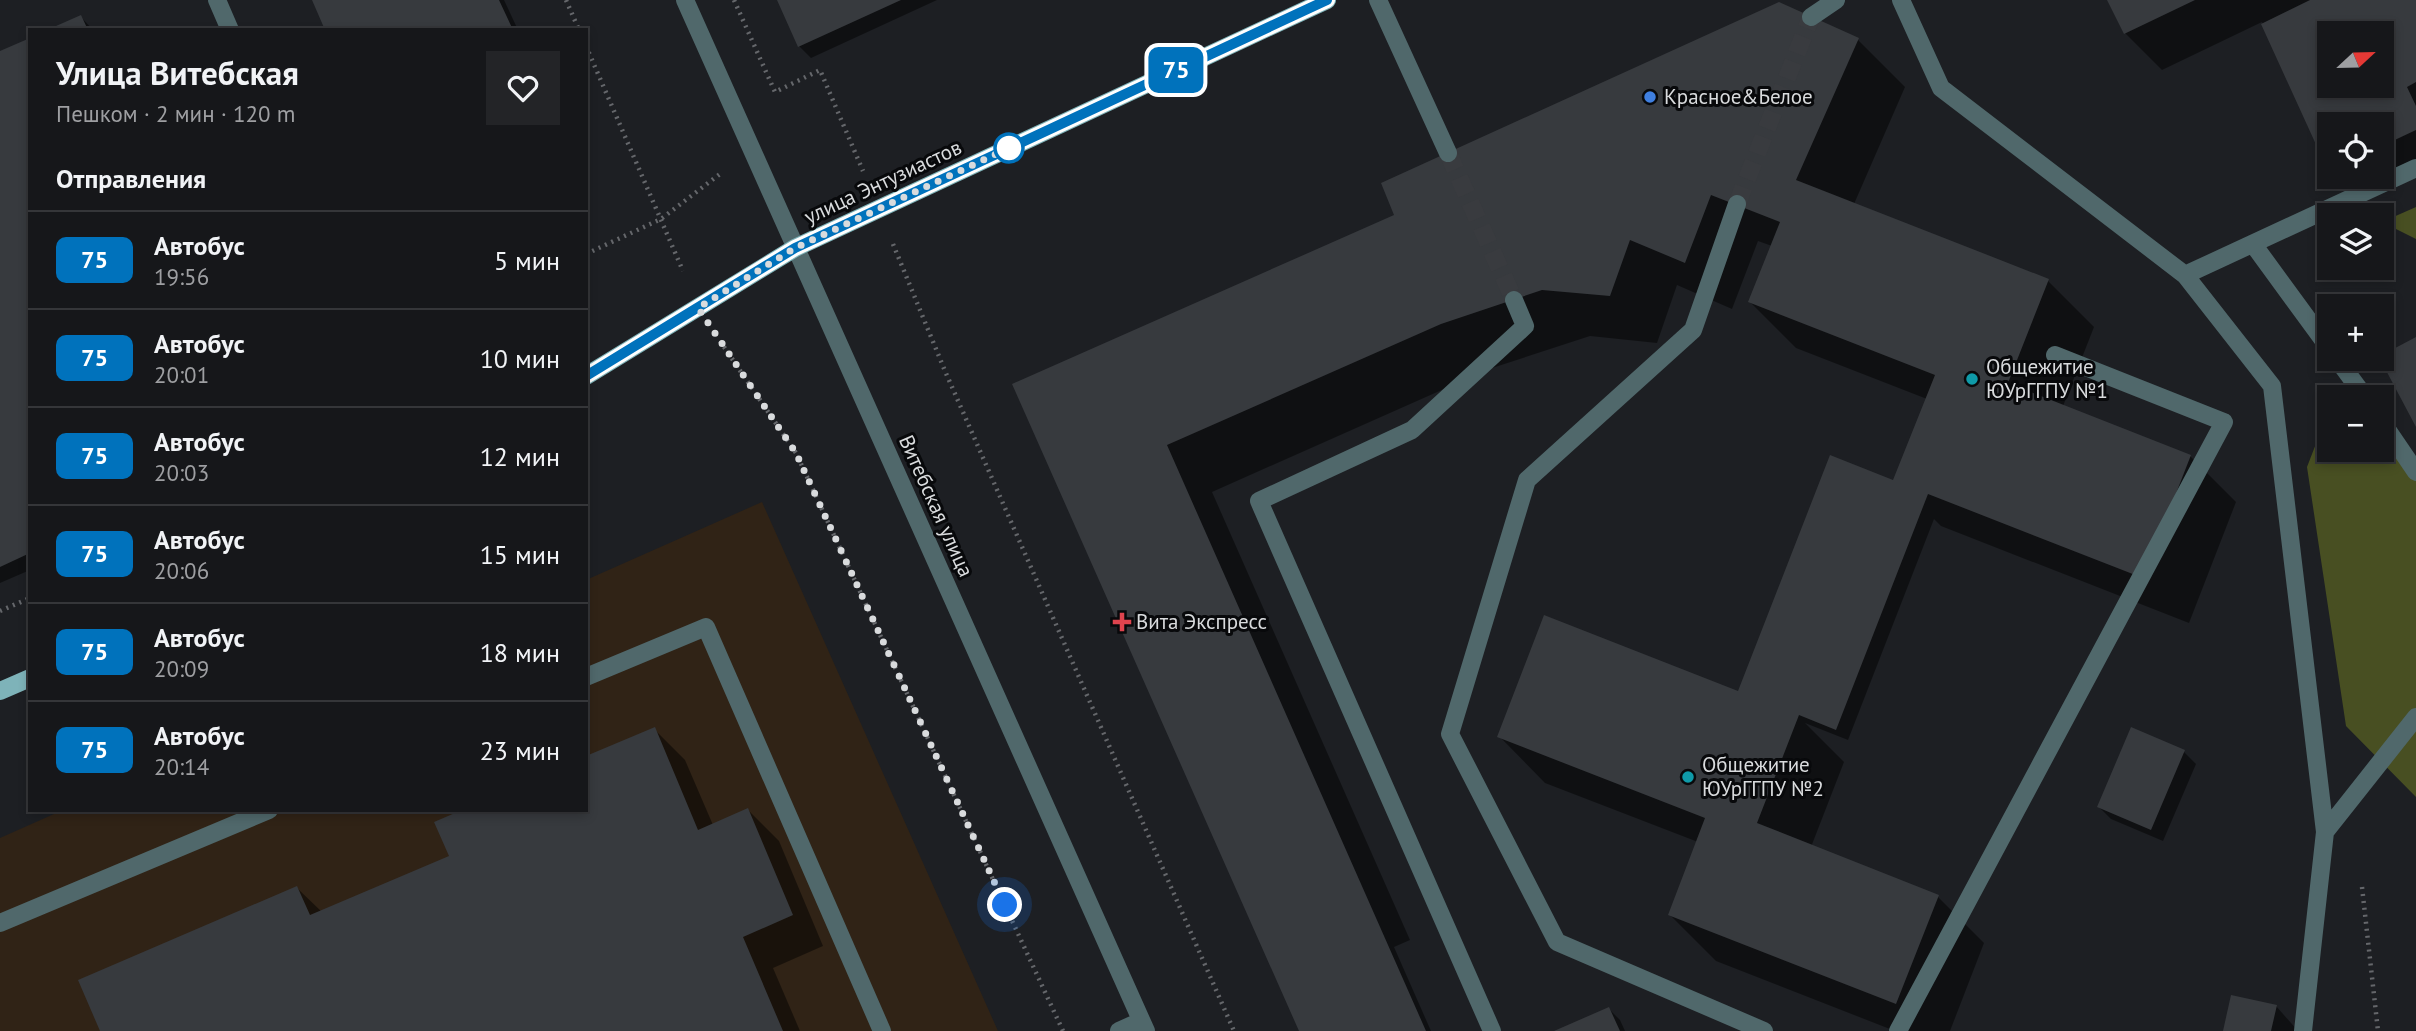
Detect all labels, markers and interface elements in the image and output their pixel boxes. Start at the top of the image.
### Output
north arrow [2317,21,2394,98]
map controls [2317,21,2394,462]
line badge: 75 [1144,47,1208,93]
text: Улица Витебская [56,51,299,94]
button: heart [486,51,560,125]
text: 75 [1162,54,1190,85]
place label: Красное&Белое [1664,83,1813,110]
marker: Красное&Белое [1642,89,1658,105]
text: Пешком · 2 мин · 120 m [56,99,295,128]
button: locate [2317,112,2394,189]
street label: улица Энтузиастов [800,133,966,230]
unlabelled marker [994,133,1024,163]
text: Отправления [56,162,206,195]
button: layers [2317,203,2394,280]
text: Автобус [154,229,245,262]
text: 75 [81,244,108,275]
text: 5 мин [494,244,560,277]
text: 19:56 [154,262,209,291]
button: + [2317,294,2394,371]
text: Автобус [154,327,245,360]
text: 75 [81,342,108,373]
text: 10 мин [480,342,560,375]
place label: Общежитие ЮУрГГПУ №1 [1986,353,2108,404]
text: 20:01 [154,360,209,389]
marker: Общежитие ЮУрГГПУ №1 [1964,371,1980,387]
button: − [2317,385,2394,462]
text: Автобус [154,425,245,458]
street label: Витебская улица [893,431,980,581]
text: 75 [81,440,108,471]
text: 12 мин [480,440,560,473]
text: 20:03 [154,458,209,487]
text: Автобус [154,523,245,556]
text: 75 [81,538,108,569]
text: 15 мин [480,538,560,571]
text: 20:06 [154,556,209,585]
place label: Вита Экспресс [1136,608,1267,635]
marker: Вита Экспресс [1114,614,1130,630]
text: Автобус [154,621,245,654]
text: 75 [81,636,108,667]
text: 18 мин [480,636,560,669]
text: 20:09 [154,654,209,683]
text: Автобус [154,719,245,752]
text: 75 [81,734,108,765]
text: 23 мин [480,734,560,767]
place label: Общежитие ЮУрГГПУ №2 [1702,751,1824,802]
text: 20:14 [154,752,209,781]
marker: Общежитие ЮУрГГПУ №2 [1680,769,1696,785]
your location [987,887,1022,922]

